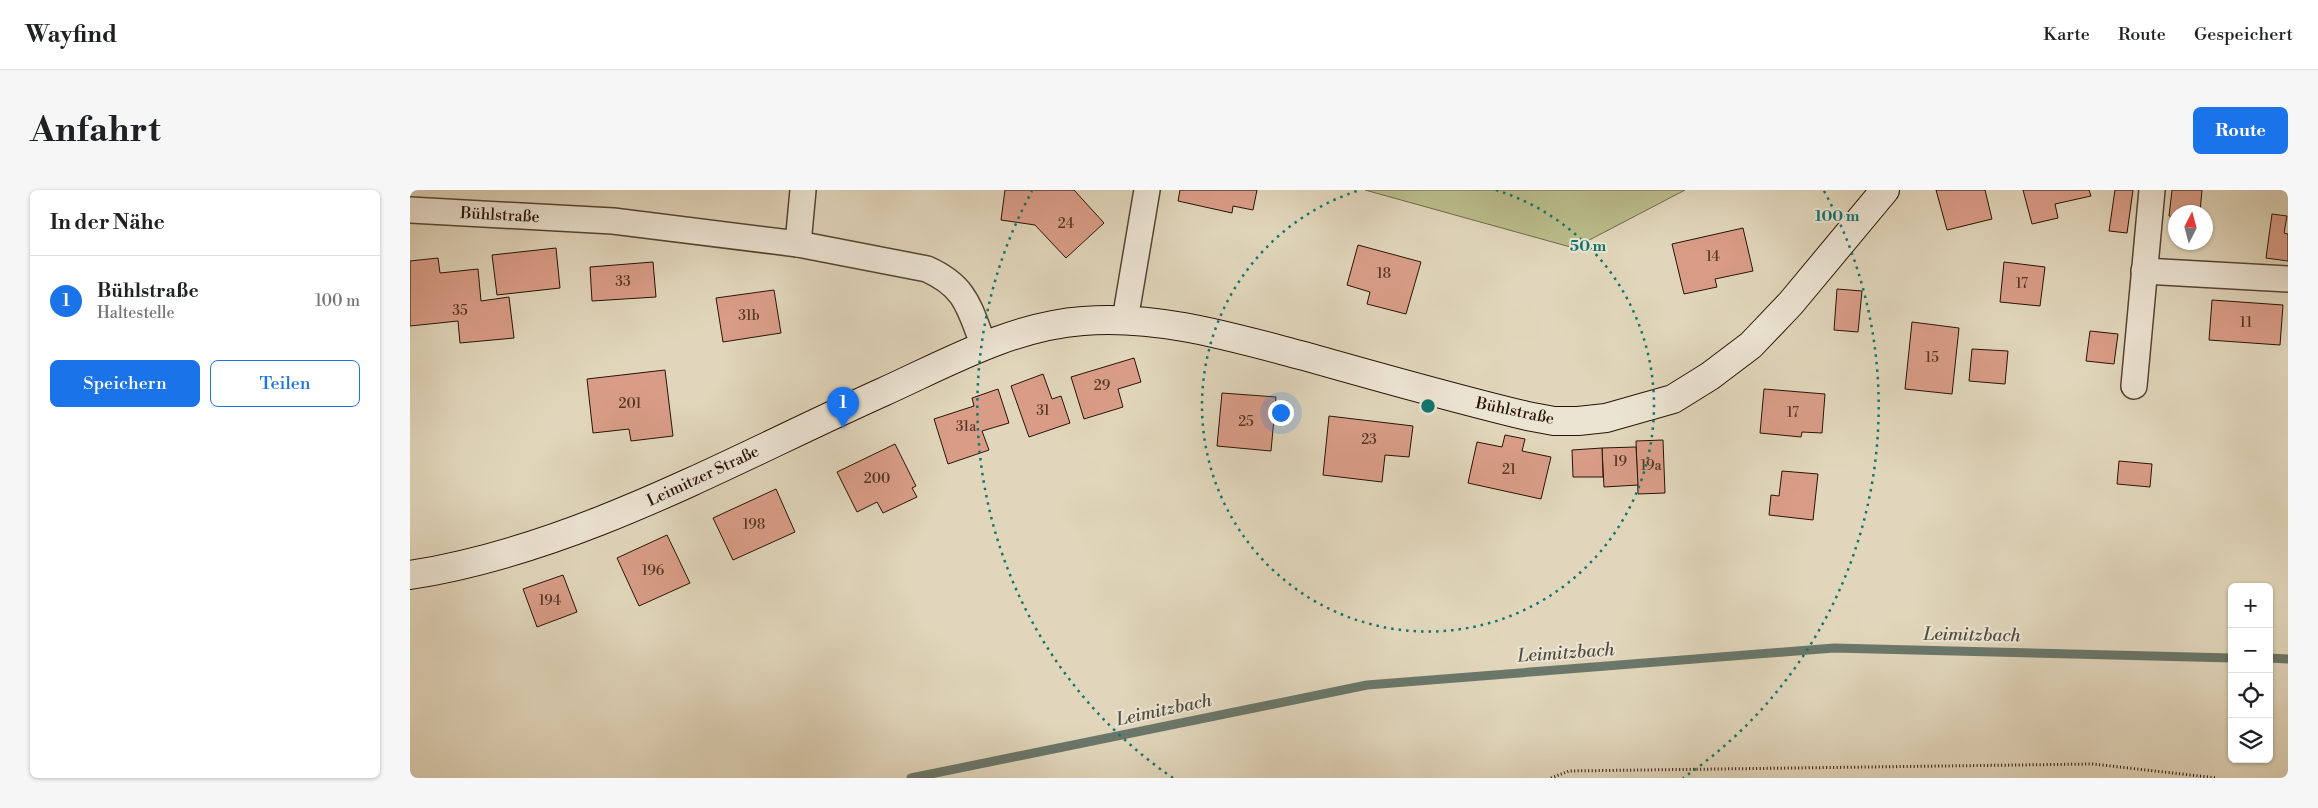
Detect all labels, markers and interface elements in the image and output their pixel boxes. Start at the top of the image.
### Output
text: Wayfind [25,20,117,50]
text: Karte [2043,23,2090,46]
text: Route [2118,23,2166,46]
text: Gespeichert [2194,23,2293,46]
button: Route [2193,107,2288,154]
text: Anfahrt [30,109,161,152]
street label: Bühlstraße [459,203,540,227]
north arrow [2168,205,2213,250]
text: 100 m [1815,207,1860,226]
text: In der Nähe [50,210,165,236]
house number: 24 [1058,215,1074,233]
text: 50 m [1570,237,1606,256]
house number: 14 [1706,248,1720,266]
house number: 18 [1377,265,1391,283]
house number: 33 [615,273,631,291]
house number: 17 [2016,275,2028,293]
text: Bühlstraße [97,279,199,303]
text: 1 [62,291,70,311]
text: 100 m [315,291,360,311]
house number: 35 [452,302,468,320]
text: Haltestelle [97,303,175,323]
house number: 31b [738,307,760,325]
house number: 11 [2240,314,2252,332]
house number: 15 [1925,349,1939,367]
button: Speichern [50,360,200,407]
button: Teilen [210,360,360,407]
house number: 29 [1094,377,1110,395]
pin: 1 [827,387,859,428]
street label: Bühlstraße [1473,393,1556,429]
house number: 201 [619,395,641,413]
centre of rings [1419,397,1437,415]
your location [1268,400,1294,426]
house number: 31 [1036,402,1050,420]
house number: 17 [1787,404,1799,422]
house number: 25 [1238,413,1254,431]
house number: 31a [956,418,977,436]
house number: 23 [1361,431,1377,449]
street label: Leimitzer Straße [644,441,762,511]
house number: 19 [1613,453,1627,471]
house number: 19a [1640,457,1662,475]
house number: 21 [1502,461,1516,479]
house number: 200 [864,470,890,488]
house number: 198 [743,516,765,534]
house number: 196 [642,562,665,580]
map controls [2228,583,2273,763]
button: + [2228,583,2273,628]
house number: 194 [539,592,561,610]
water label: Leimitzbach [1922,623,2022,647]
button: − [2228,628,2273,673]
water label: Leimitzbach [1516,638,1616,668]
button: locate [2228,673,2273,718]
water label: Leimitzbach [1113,688,1215,732]
button: layers [2228,718,2273,763]

